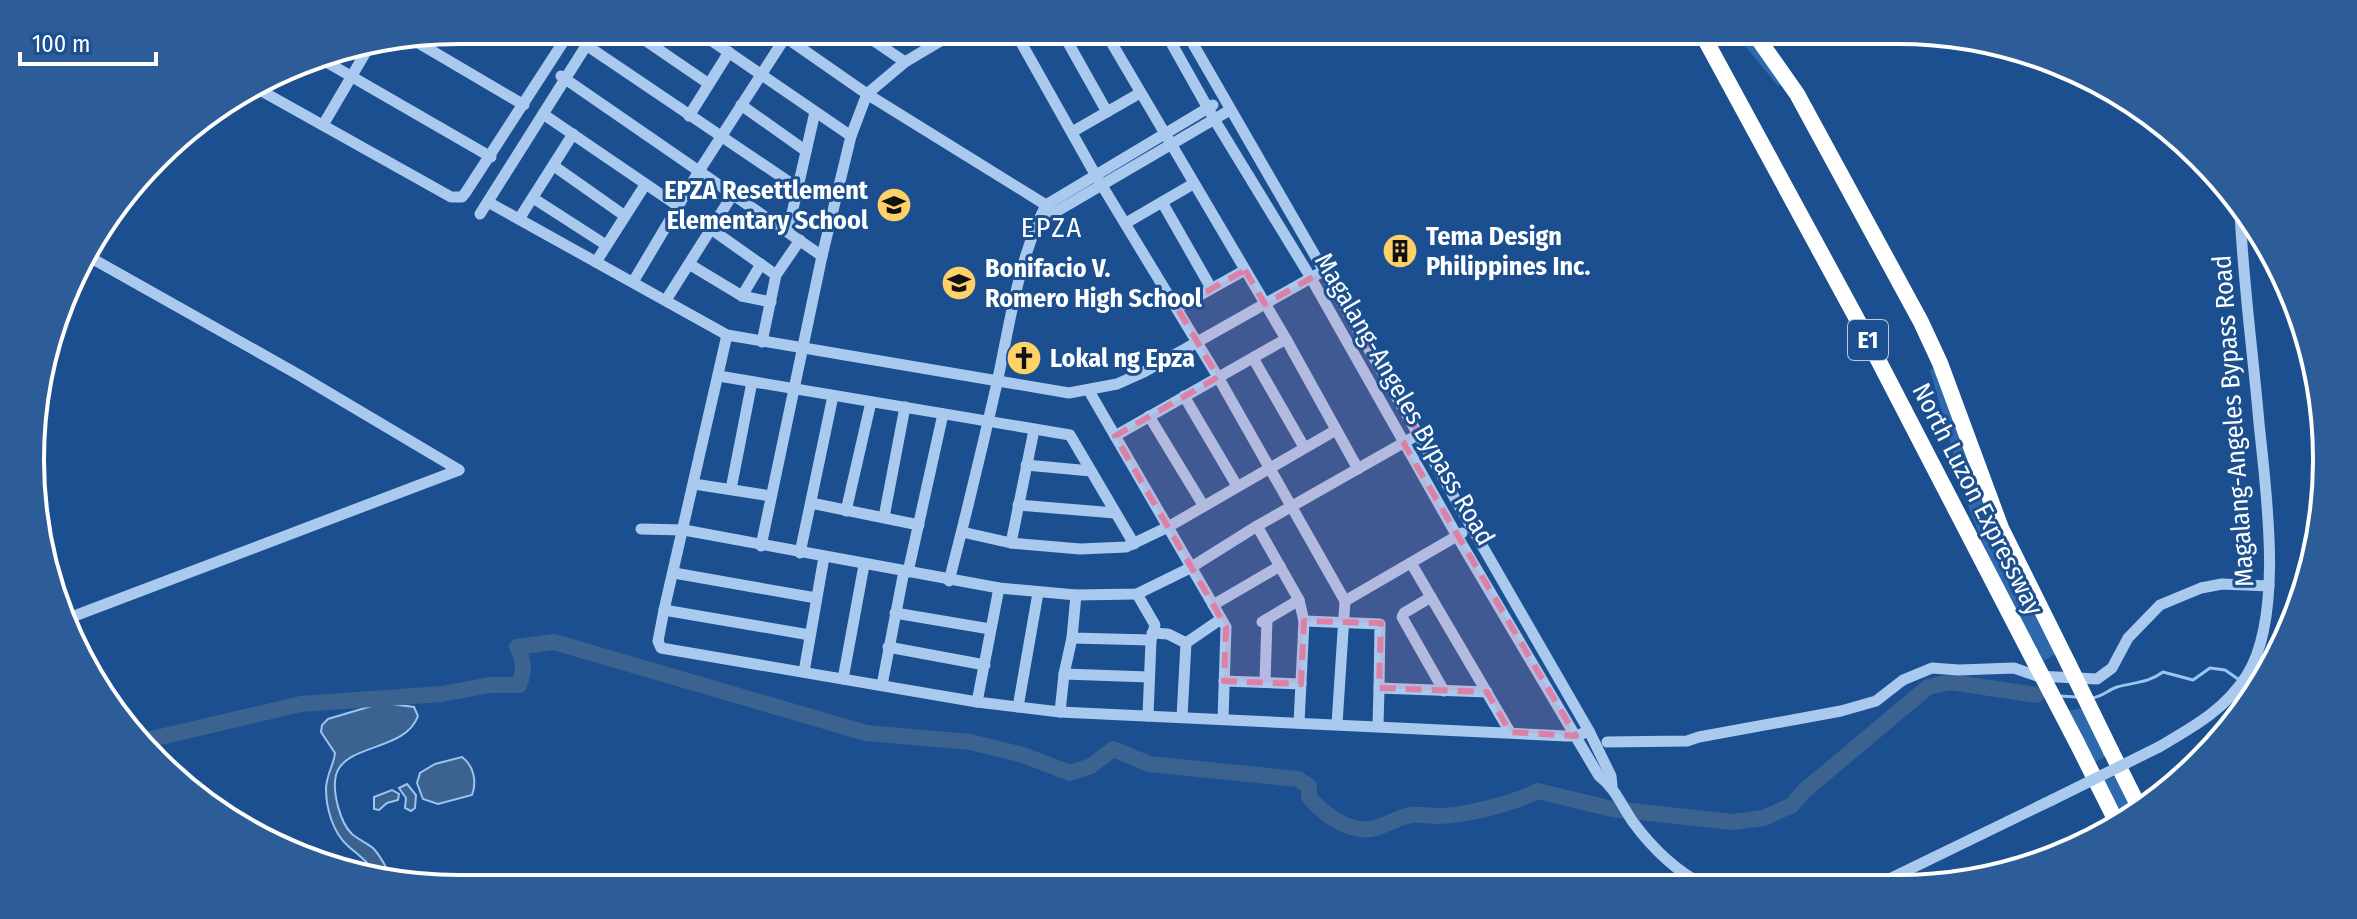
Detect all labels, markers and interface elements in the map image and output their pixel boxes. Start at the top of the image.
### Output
scale bar [20,16,156,66]
text: 100 m [32,30,90,58]
place label: EPZA Resettlement Elementary School [664,175,869,236]
school or university icon: EPZA Resettlement Elementary School [875,186,913,224]
district label: EPZA [1021,211,1083,244]
place label: Tema Design Philippines Inc. [1426,221,1591,282]
building icon: Tema Design Philippines Inc. [1381,232,1419,270]
street label: Magalang-Angeles Bypass Road [1308,248,1501,551]
place label: Bonifacio V. Romero High School [985,253,1203,314]
street label: Magalang-Angeles Bypass Road [2206,254,2261,588]
school or university icon: Bonifacio V. Romero High School [940,264,978,302]
road number: E1 [1848,320,1888,360]
church icon: Lokal ng Epza [1005,339,1043,377]
place label: Lokal ng Epza [1050,343,1195,374]
street label: North Luzon Expressway [1906,378,2050,621]

